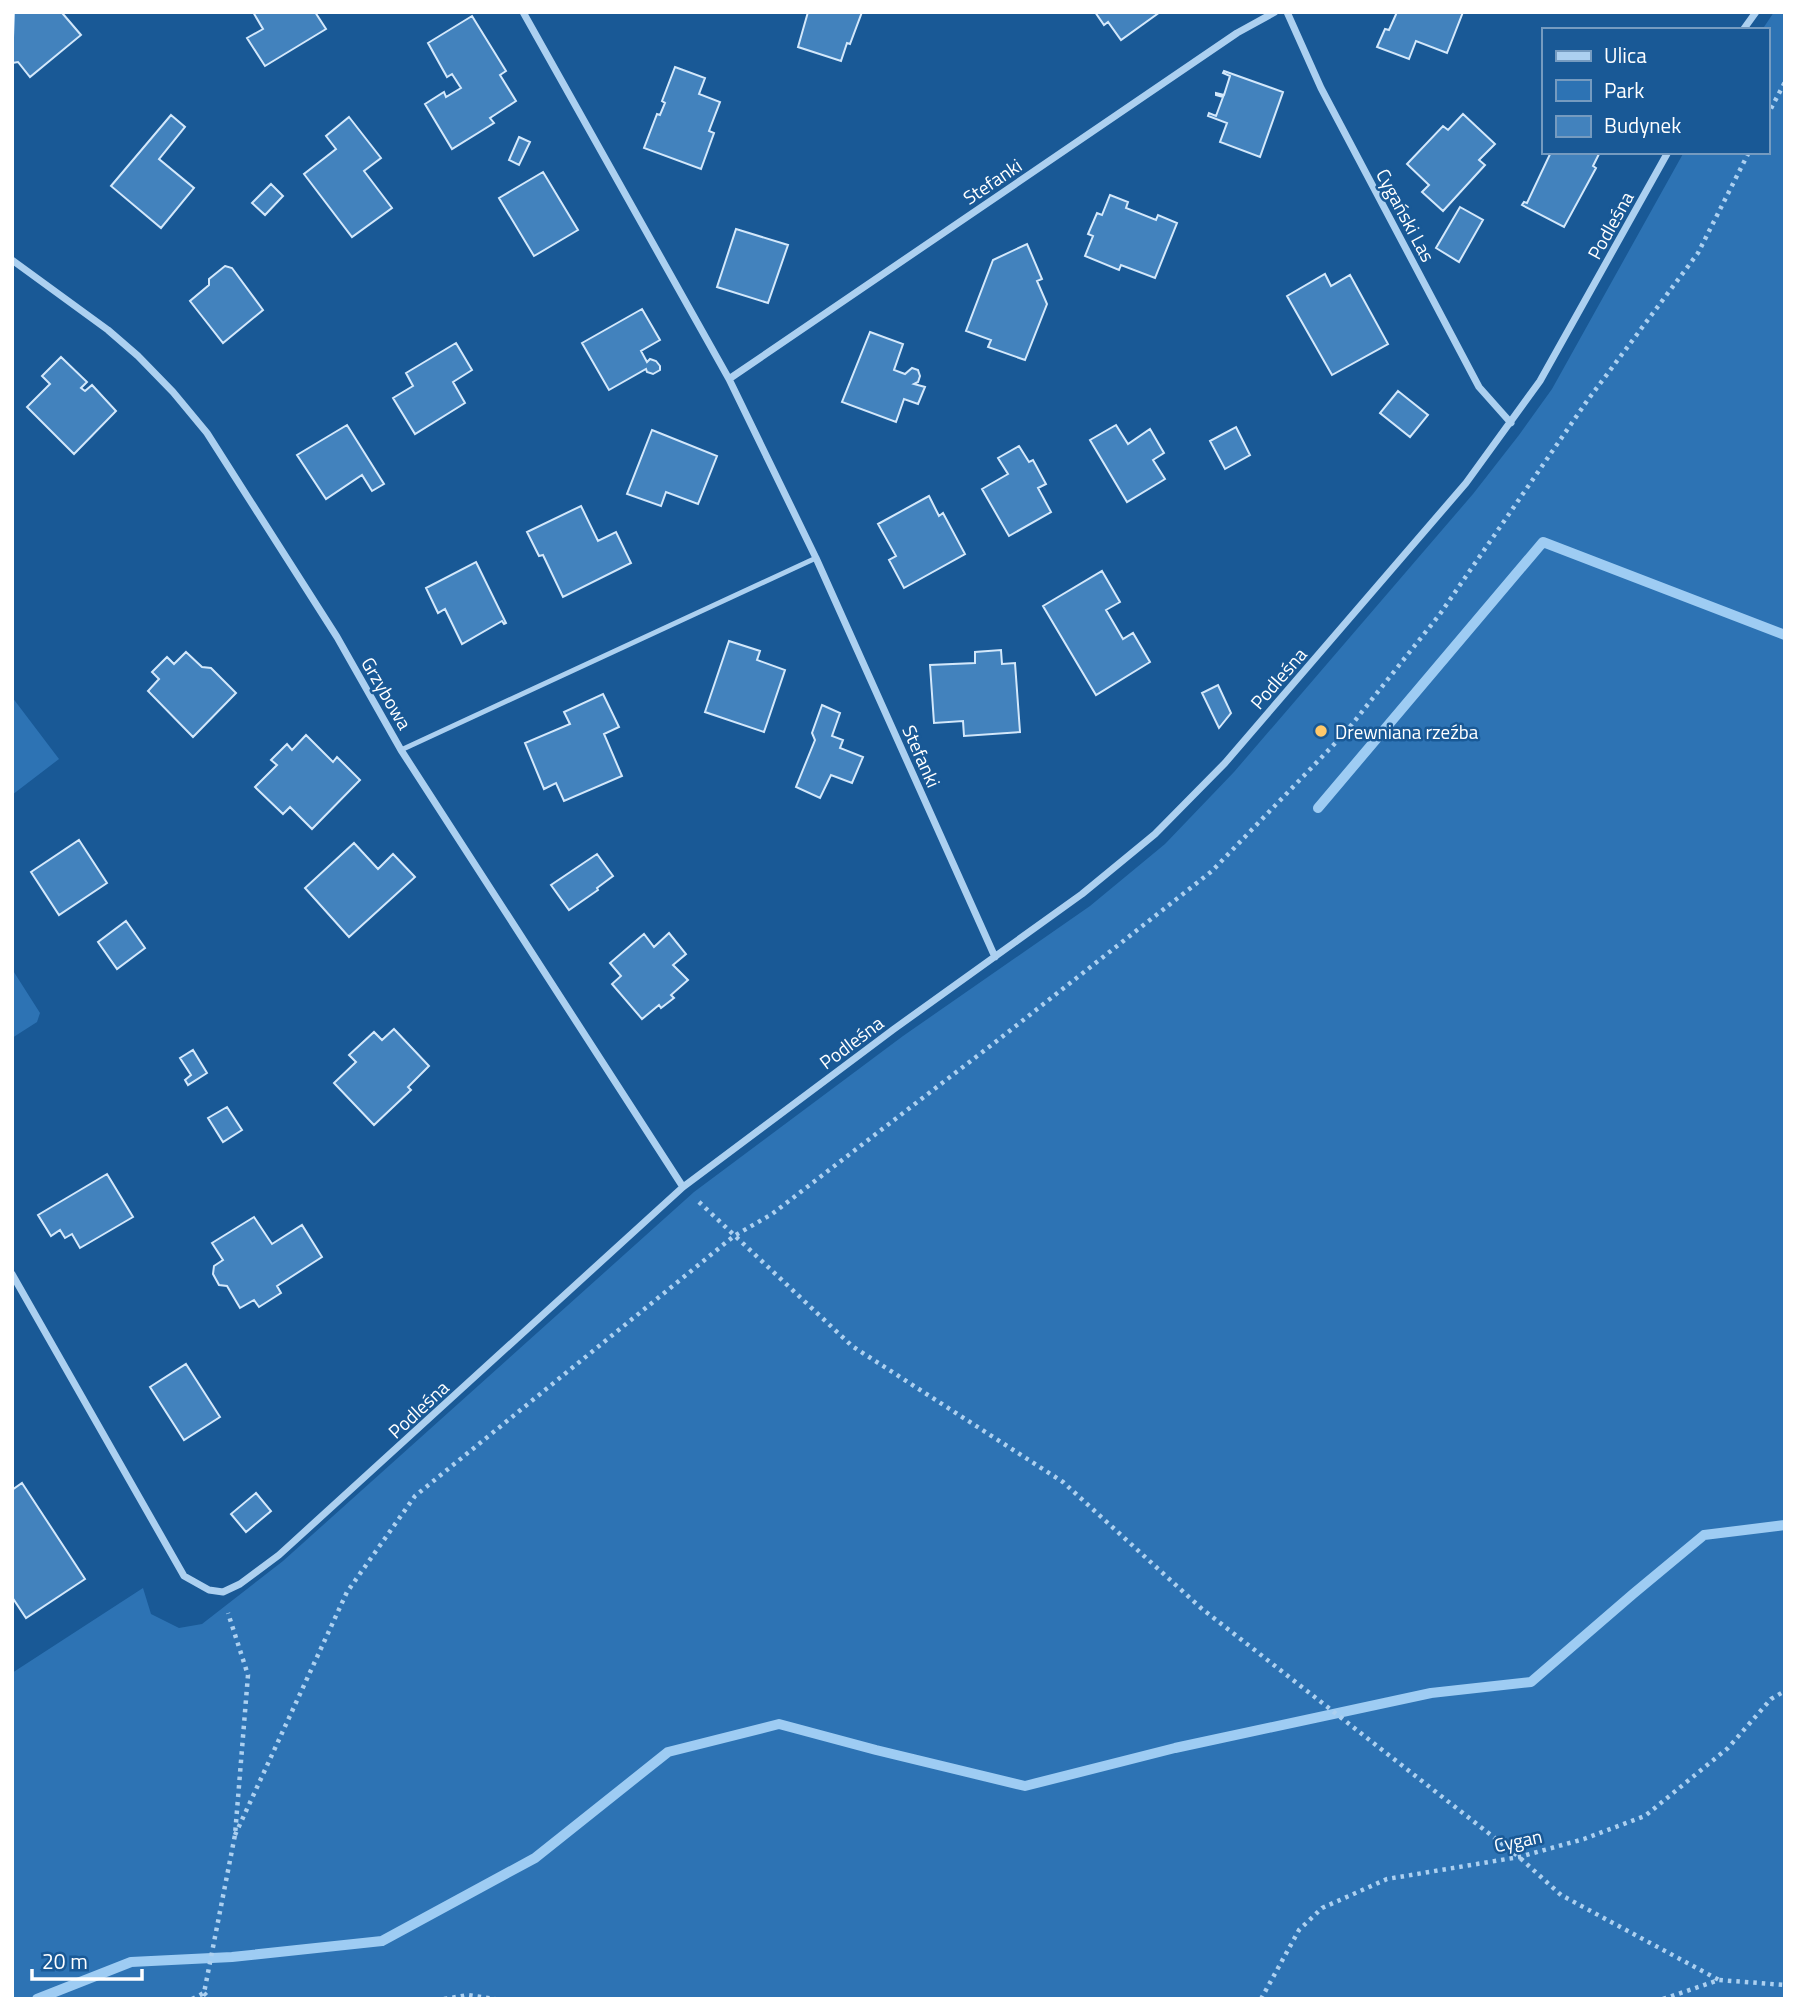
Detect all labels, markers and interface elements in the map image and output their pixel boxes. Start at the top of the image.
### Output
legend [1542,28,1769,154]
text: Ulica [1604,39,1647,71]
text: Park [1604,74,1644,106]
text: Budynek [1604,109,1681,141]
street label: Stefanki [957,151,1027,211]
street label: Cygański Las [1369,163,1443,267]
street label: Podleśna [1579,185,1641,264]
street label: Podleśna [1243,640,1313,715]
street label: Grzybowa [354,651,420,735]
place label: Drewniana rzeźba [1335,717,1479,746]
street label: Stefanki [895,720,949,792]
marker: Drewniana rzeźba [1313,723,1329,739]
street label: Podleśna [813,1008,890,1076]
street label: Podleśna [381,1373,455,1445]
street label: Cygan [1491,1821,1545,1859]
scale bar [32,1938,142,1982]
text: 20 m [42,1945,88,1977]

